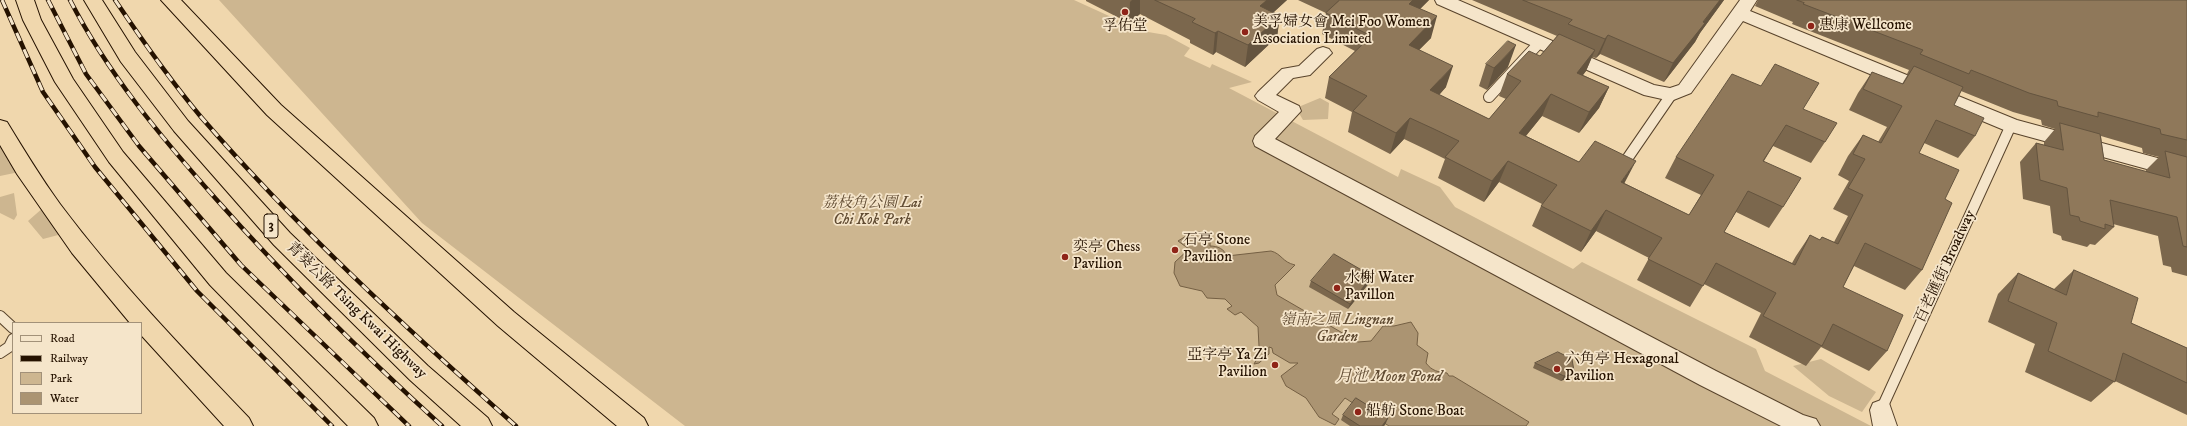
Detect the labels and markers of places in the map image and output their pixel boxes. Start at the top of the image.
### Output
marker: 孚佑堂 [1120,7,1130,17]
place label: 美孚婦女會 Mei Foo Women Association Limited [1253,14,1430,49]
place label: 惠康 Wellcome [1819,17,1912,35]
place label: 孚佑堂 [1103,18,1147,36]
marker: 惠康 Wellcome [1806,21,1816,31]
marker: 美孚婦女會 Mei Foo Women Association Limited [1240,27,1250,37]
place label: 石亭 Stone Pavilion [1183,232,1250,267]
place label: 奕亭 Chess Pavilion [1073,239,1140,274]
marker: 石亭 Stone Pavilion [1170,245,1180,255]
marker: 奕亭 Chess Pavilion [1060,252,1070,262]
place label: 水榭 Water Pavillon [1345,270,1414,305]
marker: 水榭 Water Pavillon [1332,283,1342,293]
place label: 亞字亭 Ya Zi Pavilion [1187,347,1267,382]
place label: 六角亭 Hexagonal Pavilion [1565,351,1679,386]
marker: 亞字亭 Ya Zi Pavilion [1270,360,1280,370]
marker: 六角亭 Hexagonal Pavilion [1552,364,1562,374]
place label: 船舫 Stone Boat [1366,403,1464,421]
marker: 船舫 Stone Boat [1353,407,1363,417]

